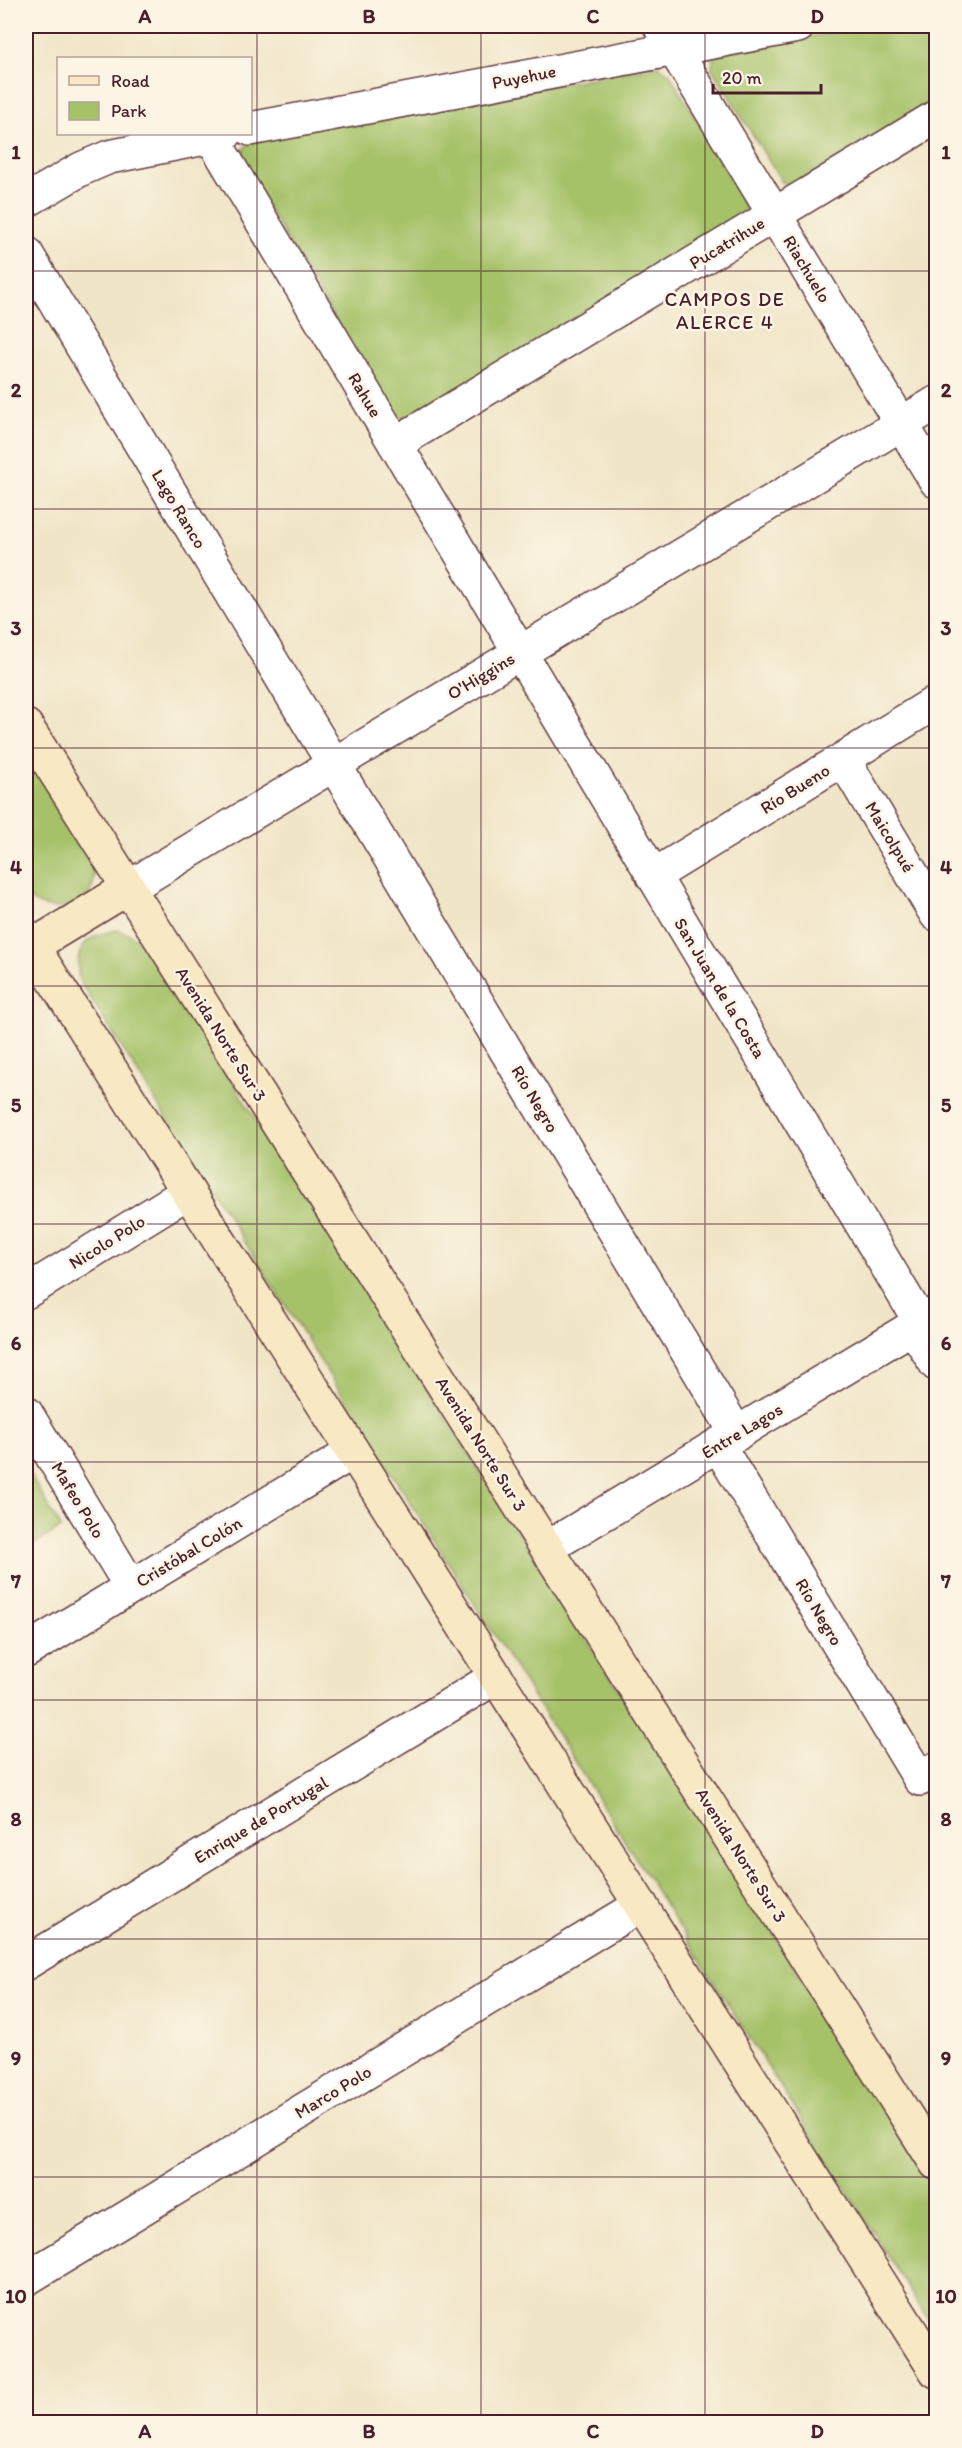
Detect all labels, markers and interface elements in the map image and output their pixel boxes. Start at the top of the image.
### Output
text: A [138,4,152,28]
text: B [363,4,376,28]
text: C [587,4,600,28]
text: D [810,4,824,28]
legend [57,57,252,135]
scale bar [713,57,821,95]
street label: Puyehue [490,60,558,94]
text: 20 m [722,67,762,89]
text: Road [111,70,150,92]
text: Park [111,100,146,122]
text: 1 [11,140,21,164]
text: 1 [941,140,951,164]
street label: Pucatrihue [685,212,769,274]
street label: Riachuelo [778,231,836,307]
district label: CAMPOS DE ALERCE 4 [665,287,785,334]
street label: Rahue [343,369,387,421]
text: 2 [11,378,22,402]
text: 2 [941,378,952,402]
street label: Lago Ranco [147,465,211,553]
text: 3 [11,616,22,640]
text: 3 [941,616,952,640]
street label: O'Higgins [443,647,519,705]
street label: Río Bueno [756,759,834,819]
street label: Maicolpué [860,798,920,876]
text: 4 [10,855,22,879]
text: 4 [940,855,952,879]
street label: San Juan de la Costa [669,914,771,1063]
street label: Avenida Norte Sur 3 [171,963,271,1106]
street label: Río Negro [506,1061,564,1137]
text: 5 [11,1093,22,1117]
text: 5 [941,1093,952,1117]
street label: Nicolo Polo [65,1210,149,1274]
text: 6 [11,1331,22,1355]
text: 6 [941,1331,952,1355]
street label: Avenida Norte Sur 3 [431,1373,531,1516]
street label: Entre Lagos [697,1398,787,1464]
street label: Mafeo Polo [47,1458,109,1542]
street label: Cristóbal Colón [132,1512,246,1592]
text: 7 [10,1569,21,1593]
text: 7 [940,1569,951,1593]
street label: Río Negro [790,1574,848,1650]
street label: Enrique de Portugal [190,1771,332,1869]
street label: Avenida Norte Sur 3 [691,1784,791,1927]
text: 8 [11,1807,22,1831]
text: 8 [941,1807,952,1831]
text: 9 [11,2046,21,2070]
text: 9 [941,2046,951,2070]
street label: Marco Polo [291,2060,375,2124]
text: 10 [5,2284,27,2308]
text: 10 [935,2284,957,2308]
text: A [138,2419,152,2443]
text: B [363,2419,376,2443]
text: C [587,2419,600,2443]
text: D [810,2419,824,2443]

